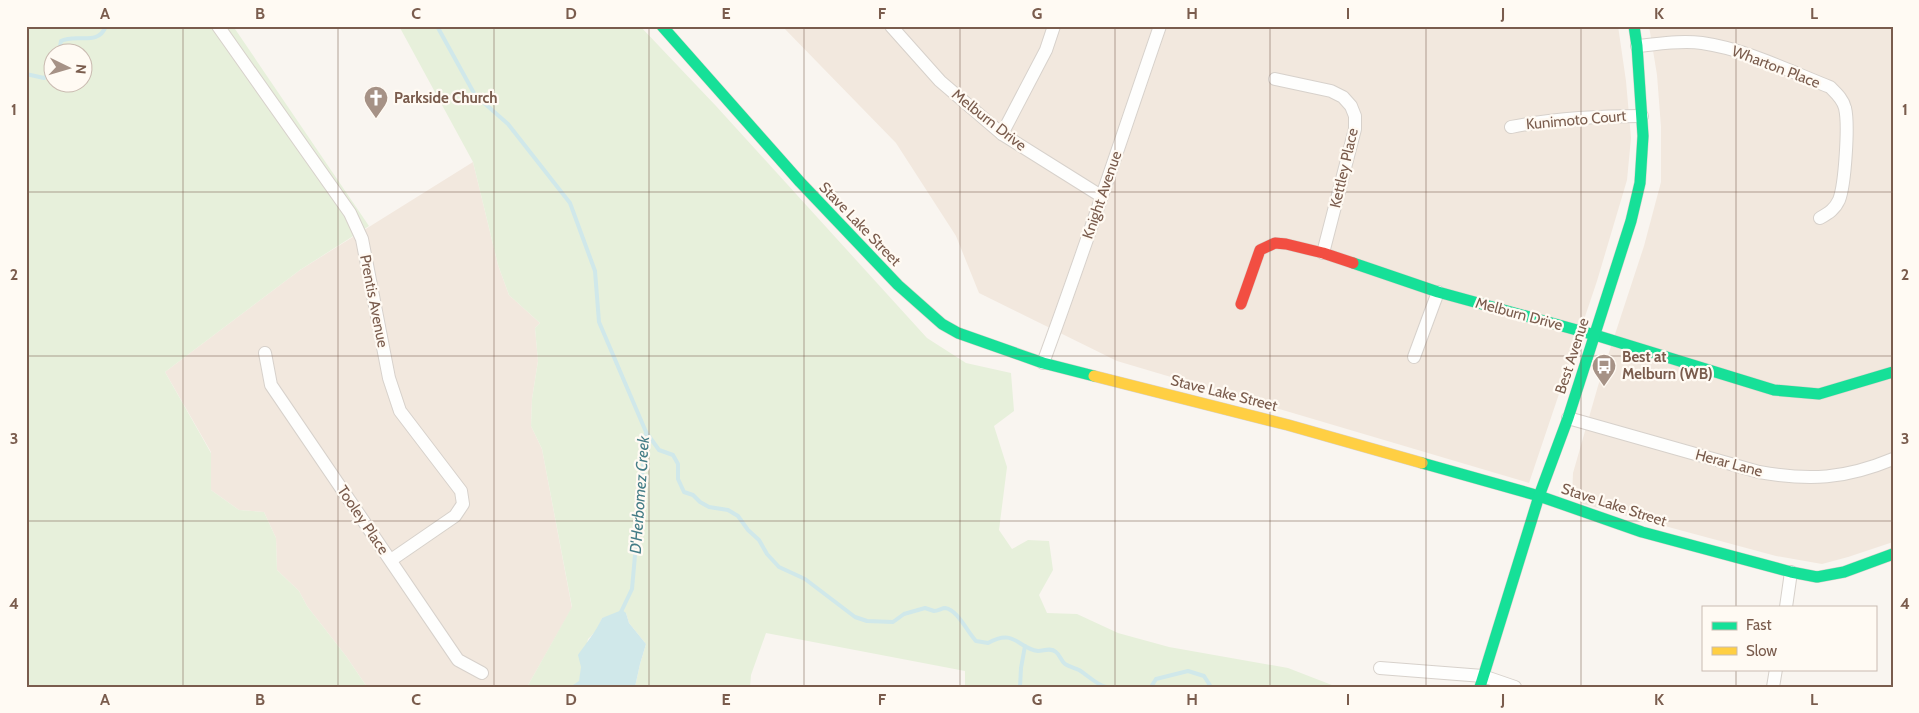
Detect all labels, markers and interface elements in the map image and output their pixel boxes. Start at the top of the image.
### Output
text: A [100,4,110,23]
text: B [255,4,265,23]
text: C [411,4,421,23]
text: D [565,4,577,23]
text: E [721,4,731,23]
text: F [878,4,887,23]
text: G [1032,4,1042,23]
text: H [1186,4,1198,23]
text: I [1346,4,1350,23]
text: J [1500,4,1505,23]
text: K [1654,4,1664,23]
text: L [1810,4,1818,23]
north arrow [42,42,92,92]
street label: Wharton Place [1729,42,1823,92]
text: N [72,63,90,75]
church icon: Parkside Church [363,85,389,119]
street label: Melburn Drive [948,85,1030,155]
place label: Parkside Church [394,89,498,107]
text: 1 [11,100,17,119]
text: 1 [1902,100,1908,119]
street label: Kunimoto Court [1525,107,1627,133]
street label: Kettley Place [1326,126,1362,210]
street label: Knight Avenue [1079,148,1126,241]
street label: Stave Lake Street [815,178,905,270]
street label: Prentis Avenue [356,253,392,349]
text: 2 [10,265,18,284]
text: 2 [1901,265,1909,284]
street label: Melburn Drive [1473,294,1565,334]
street label: Best Avenue [1551,315,1593,396]
place label: Best at Melburn (WB) [1622,348,1713,383]
bus stop icon: Best at Melburn (WB) [1591,353,1617,387]
street label: Stave Lake Street [1169,371,1279,415]
text: 3 [10,429,18,448]
text: 3 [1901,429,1909,448]
water label: D'Herbomez Creek [626,434,653,555]
street label: Herar Lane [1693,445,1765,481]
street label: Stave Lake Street [1559,480,1669,530]
street label: Tooley Place [333,482,393,558]
text: 4 [9,594,19,613]
text: 4 [1900,594,1910,613]
legend [1702,606,1876,670]
text: Fast [1746,616,1771,634]
text: Slow [1746,642,1777,660]
text: A [100,690,110,709]
text: B [255,690,265,709]
text: C [411,690,421,709]
text: D [565,690,577,709]
text: E [721,690,731,709]
text: F [878,690,887,709]
text: G [1032,690,1042,709]
text: H [1186,690,1198,709]
text: I [1346,690,1350,709]
text: J [1500,690,1505,709]
text: K [1654,690,1664,709]
text: L [1810,690,1818,709]

